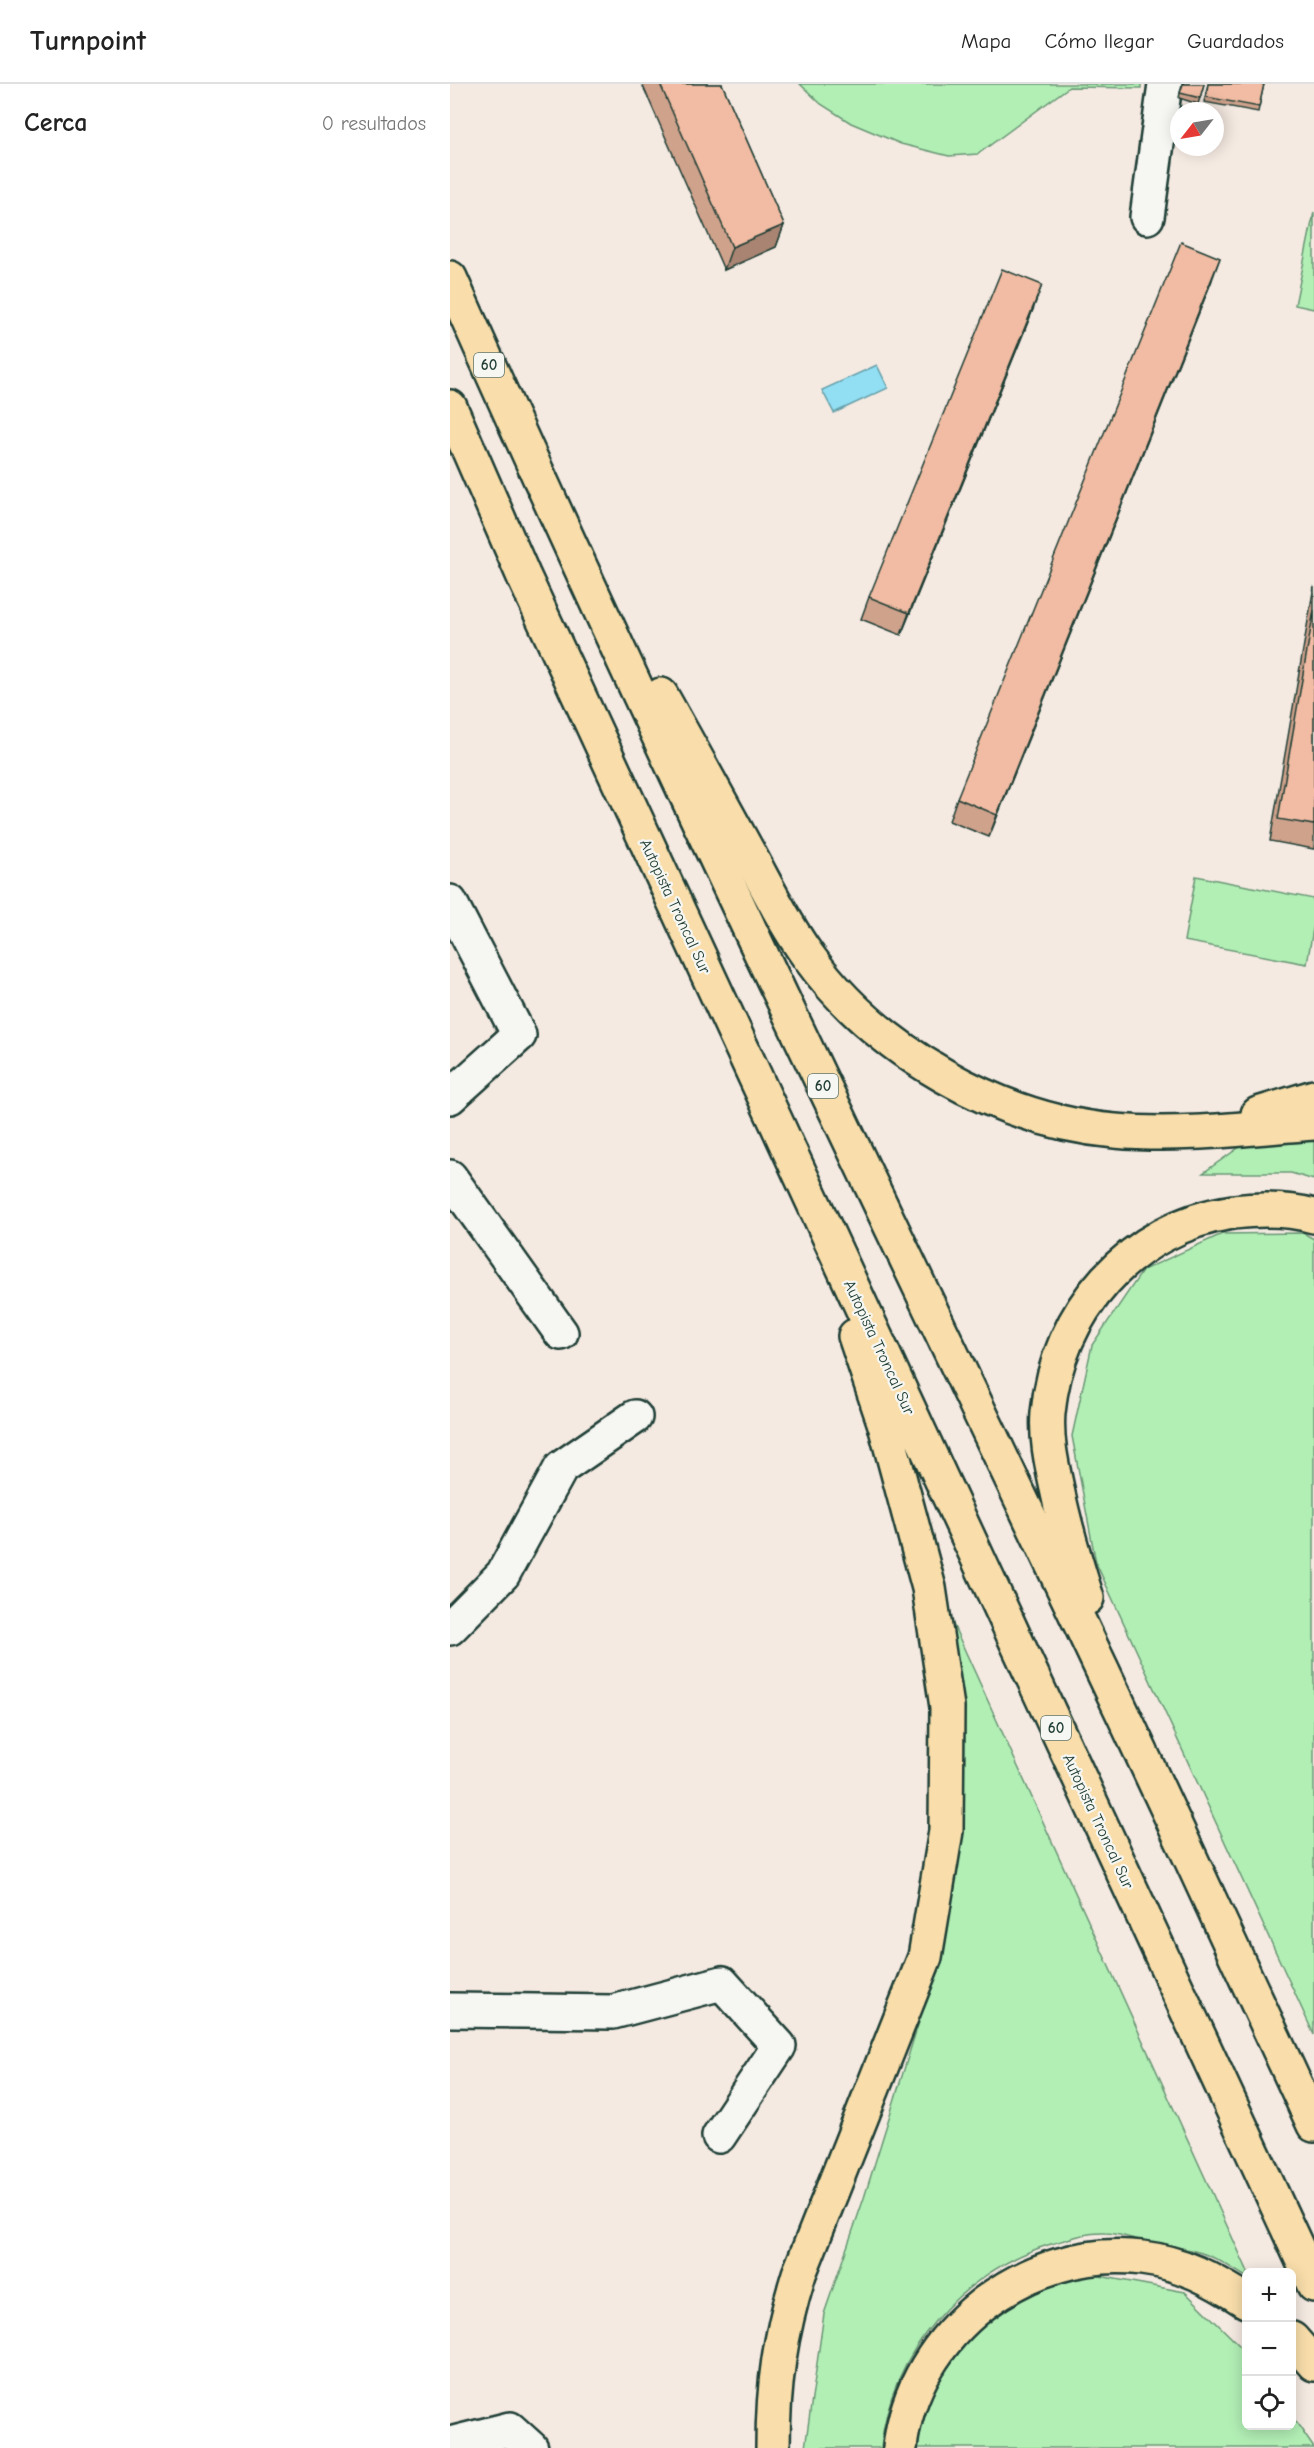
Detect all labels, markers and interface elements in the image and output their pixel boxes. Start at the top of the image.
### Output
text: Turnpoint [30,25,146,57]
text: Mapa [961,29,1011,53]
text: Cómo llegar [1044,29,1154,53]
text: Guardados [1187,29,1284,53]
north arrow [1170,102,1224,156]
text: Cerca [24,108,88,138]
text: 0 resultados [322,112,426,135]
road number: 60 [474,353,504,377]
street label: Autopista Troncal Sur [636,836,714,977]
road number: 60 [808,1074,838,1098]
street label: Autopista Troncal Sur [840,1277,918,1418]
road number: 60 [1041,1716,1071,1740]
street label: Autopista Troncal Sur [1059,1751,1137,1892]
map controls [1242,2268,1296,2430]
button: + [1242,2268,1296,2322]
button: − [1242,2322,1296,2376]
button: locate [1242,2376,1296,2430]

